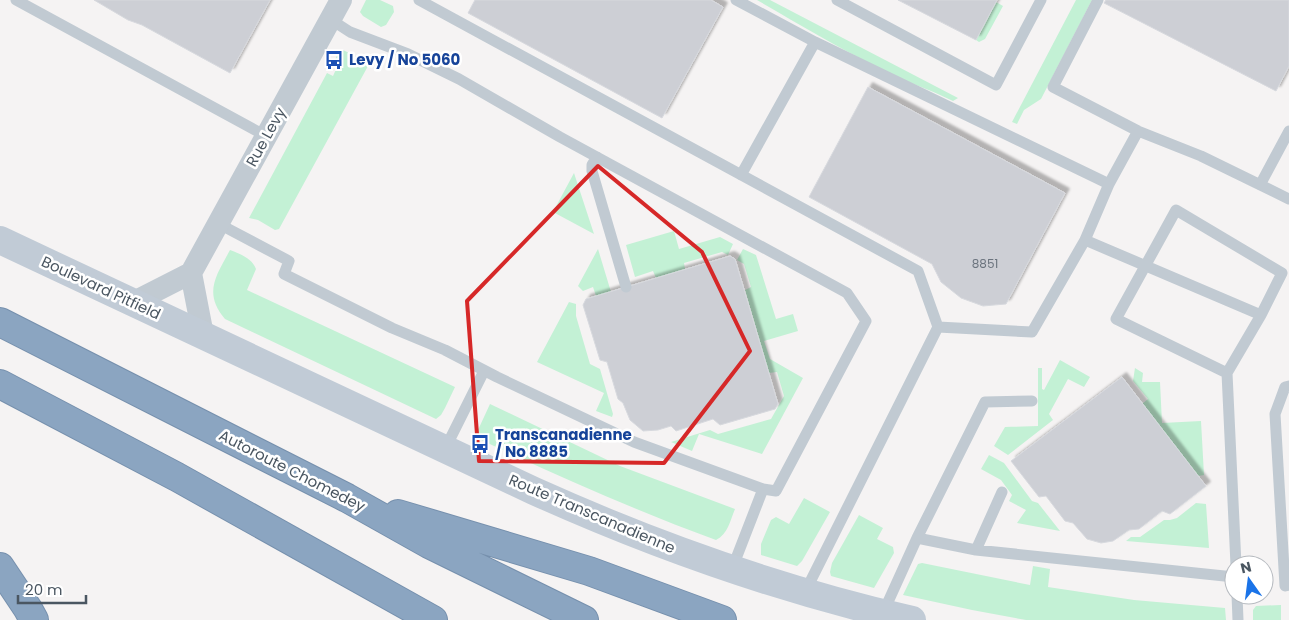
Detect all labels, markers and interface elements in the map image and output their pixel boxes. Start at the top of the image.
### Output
bus stop icon: Levy / No 5060 [323,49,345,71]
place label: Levy / No 5060 [349,49,461,70]
street label: Rue Levy [241,103,291,170]
street label: Boulevard Pitfield [38,251,164,324]
house number: 8851 [972,255,998,272]
street label: Autoroute Chomedey [215,424,370,517]
place label: Transcanadienne / No 8885 [495,424,632,462]
bus stop icon: Transcanadienne / No 8885 [469,433,491,455]
street label: Route Transcanadienne [506,469,679,558]
north arrow [1224,555,1274,605]
text: N [1238,556,1253,578]
scale bar [18,572,85,604]
text: 20 m [25,579,63,600]

